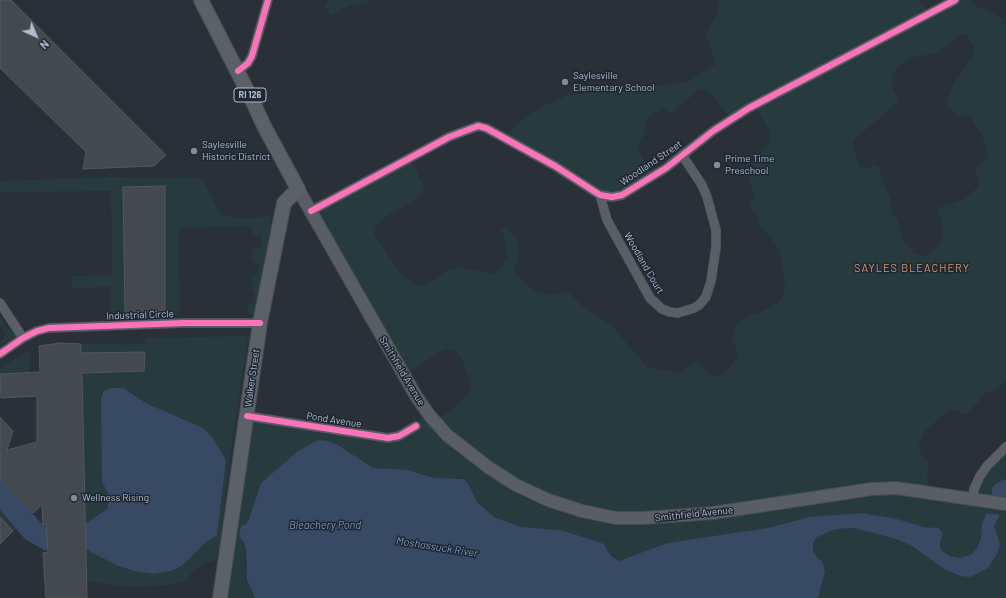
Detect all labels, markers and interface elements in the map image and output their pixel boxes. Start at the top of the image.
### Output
north arrow [16,16,56,56]
text: N [38,38,52,52]
place label: Saylesville Elementary School [573,70,654,94]
marker: Saylesville Elementary School [560,77,570,87]
road number: RI 126 [234,88,266,102]
street label: Woodland Street [618,138,684,188]
place label: Saylesville Historic District [202,139,270,162]
marker: Saylesville Historic District [189,146,199,156]
place label: Prime Time Preschool [725,153,774,176]
marker: Prime Time Preschool [712,160,722,170]
street label: Woodland Court [622,230,666,296]
district label: SAYLES BLEACHERY [854,261,970,275]
street label: Industrial Circle [106,308,174,322]
street label: Smithfield Avenue [377,334,427,408]
street label: Walker Street [242,348,262,408]
street label: Pond Avenue [306,410,362,430]
place label: Wellness Rising [82,492,149,504]
marker: Wellness Rising [69,493,79,503]
street label: Smithfield Avenue [654,504,734,524]
water label: Bleachery Pond [289,518,361,532]
water label: Moshassuck River [395,534,479,560]

